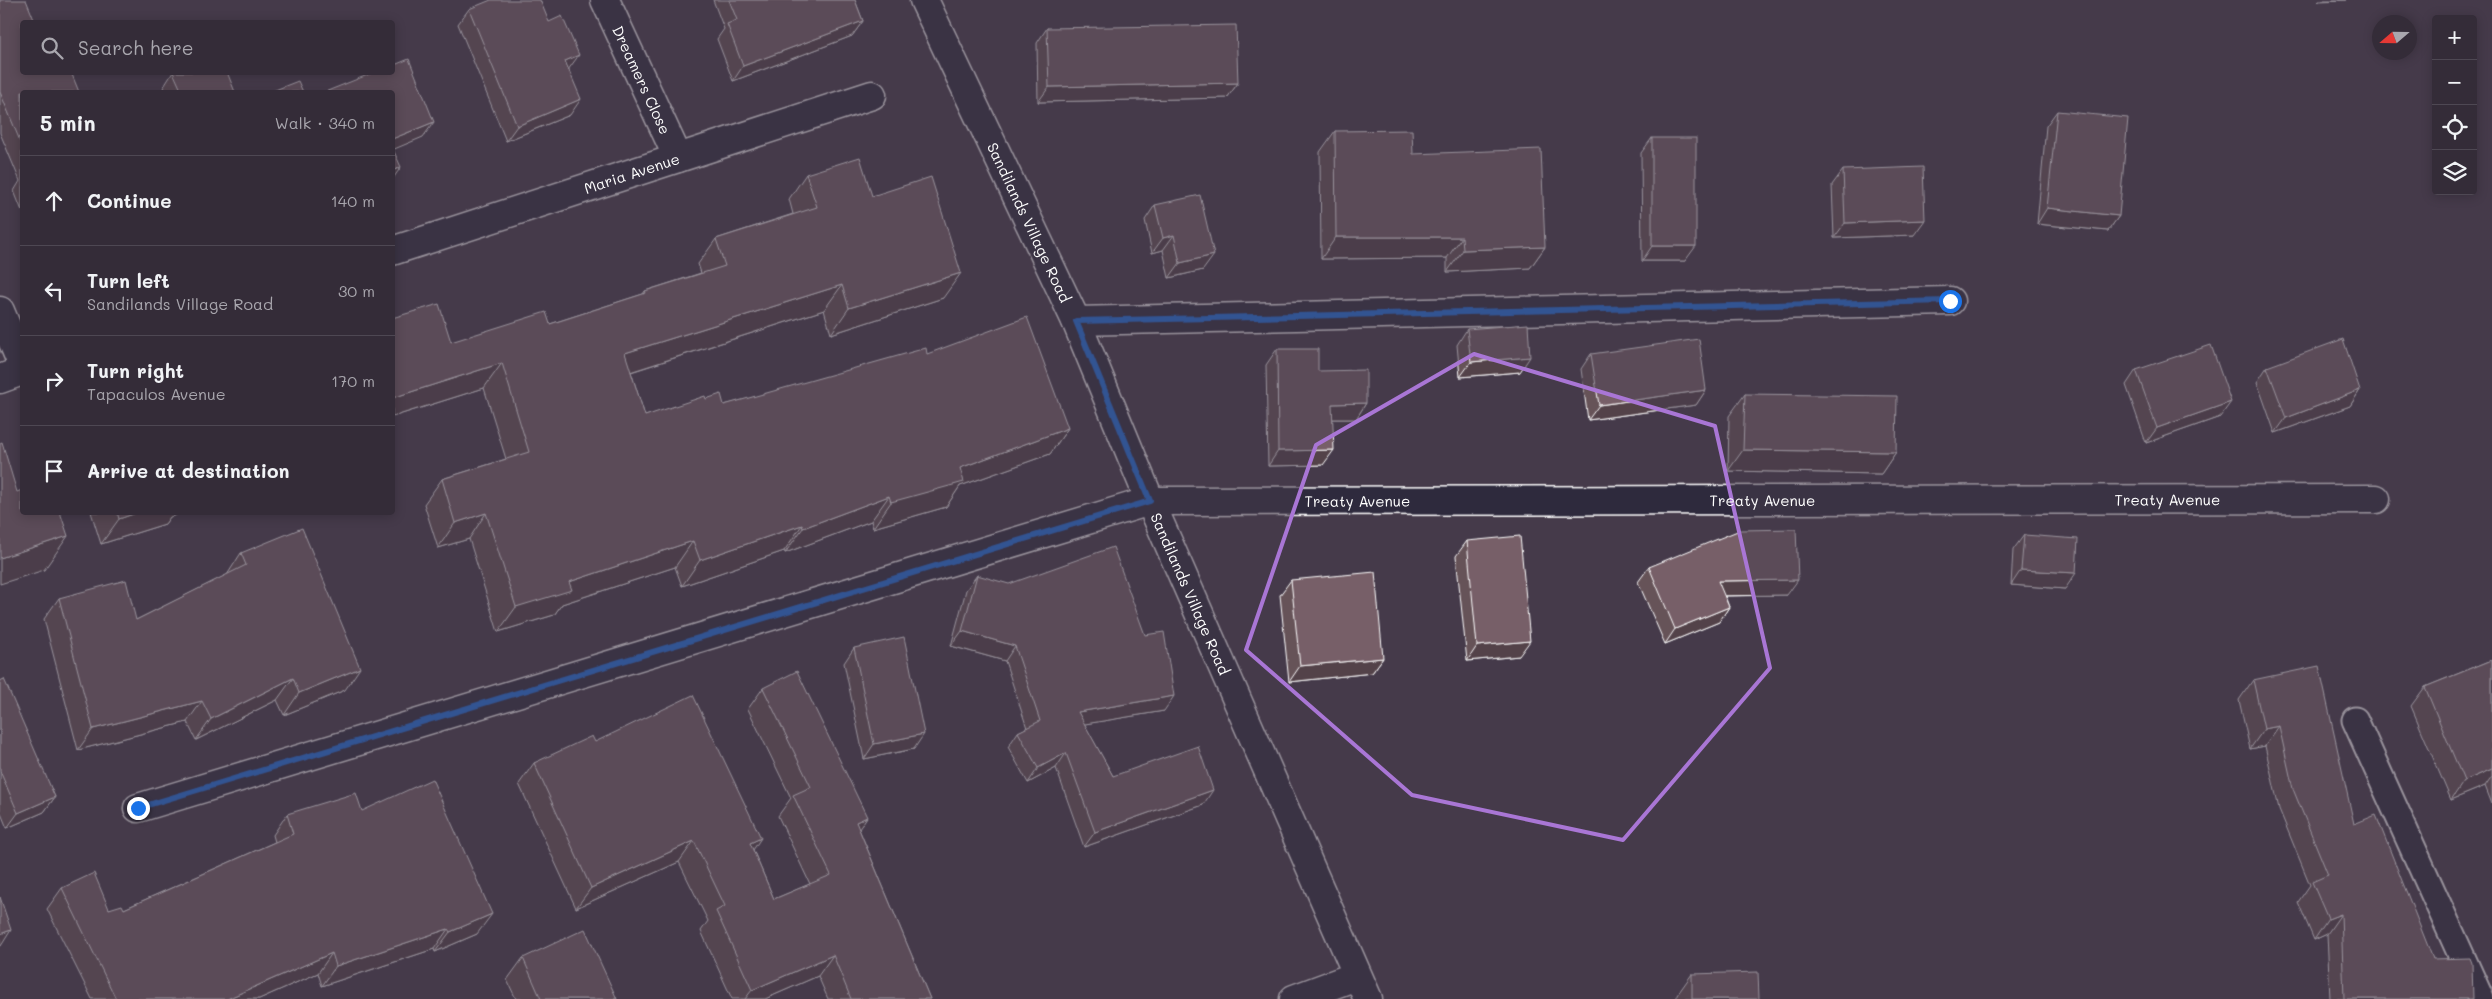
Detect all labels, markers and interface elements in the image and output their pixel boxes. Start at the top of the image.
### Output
north arrow [2372,15,2417,60]
map controls [2432,15,2477,195]
button: + [2432,15,2477,60]
search box [20,20,395,75]
street label: Dreamers Close [608,22,676,137]
icon: search [38,34,66,62]
text: Search here [78,35,194,60]
button: − [2432,60,2477,105]
button: locate [2432,105,2477,150]
text: 5 min [40,109,96,136]
text: Walk · 340 m [275,112,375,133]
street label: Sandilands Village Road [983,139,1076,306]
street label: Maria Avenue [581,148,682,198]
button: layers [2432,150,2477,195]
icon: ahead [40,187,68,215]
text: Continue [87,188,172,213]
text: 140 m [331,190,375,211]
text: Turn left [87,268,170,293]
icon: left [40,277,68,305]
text: 30 m [338,280,375,301]
route start [1939,290,1962,313]
text: Sandilands Village Road [87,293,273,314]
text: Turn right [87,358,184,383]
icon: right [40,367,68,395]
text: 170 m [331,370,375,391]
text: Tapaculos Avenue [87,383,226,404]
icon: arrive [40,457,68,485]
text: Arrive at destination [87,458,290,483]
street label: Treaty Avenue [2115,489,2220,509]
street label: Treaty Avenue [1710,490,1815,510]
street label: Treaty Avenue [1305,491,1410,511]
street label: Sandilands Village Road [1146,510,1235,678]
route end [127,797,150,820]

